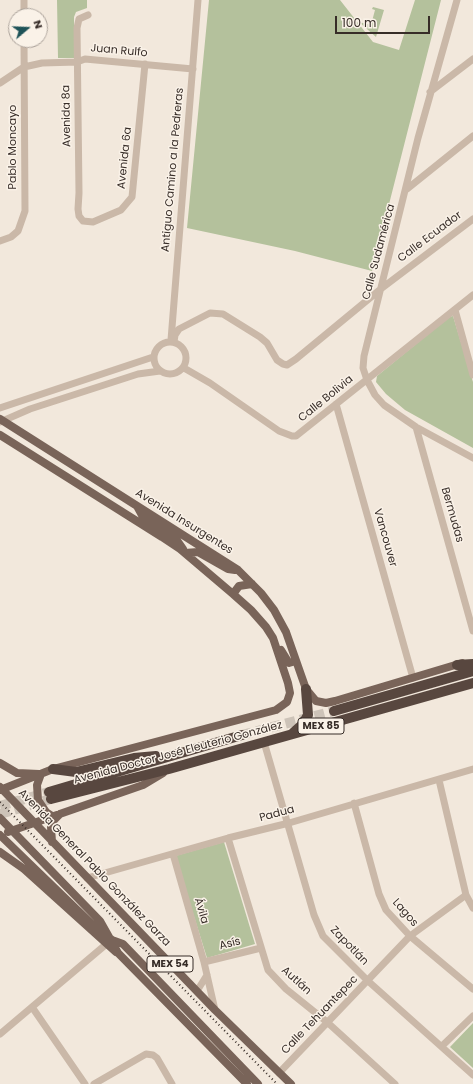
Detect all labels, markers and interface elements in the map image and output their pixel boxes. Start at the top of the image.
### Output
north arrow [8,8,48,48]
scale bar [337,8,432,34]
text: 100 m [342,14,376,31]
text: N [29,18,47,31]
street label: Juan Rulfo [90,42,148,60]
street label: Avenida 8a [60,85,74,147]
street label: Antiguo Camino a la Pedreras [159,87,187,253]
street label: Pablo Moncayo [6,105,20,189]
street label: Avenida 6a [115,126,135,190]
street label: Calle Sudamérica [360,203,398,301]
street label: Calle Ecuador [395,209,465,265]
street label: Calle Bolivia [296,373,356,425]
street label: Bermudas [438,486,466,544]
street label: Avenida Insurgentes [133,487,235,557]
street label: Vancouver [370,507,400,569]
road number: MEX 85 [298,718,344,734]
street label: Avenida Doctor José Eleuterio González [72,719,284,787]
street label: Avenida General Pablo González Garza [15,787,173,949]
street label: Padua [258,803,296,825]
street label: Ávila [191,896,211,926]
street label: Lagos [389,896,421,930]
street label: Zapotlán [327,924,371,968]
street label: Asís [218,935,242,953]
road number: MEX 54 [147,956,193,972]
street label: Autlán [278,964,314,998]
street label: Calle Tehuantepec [279,973,361,1057]

